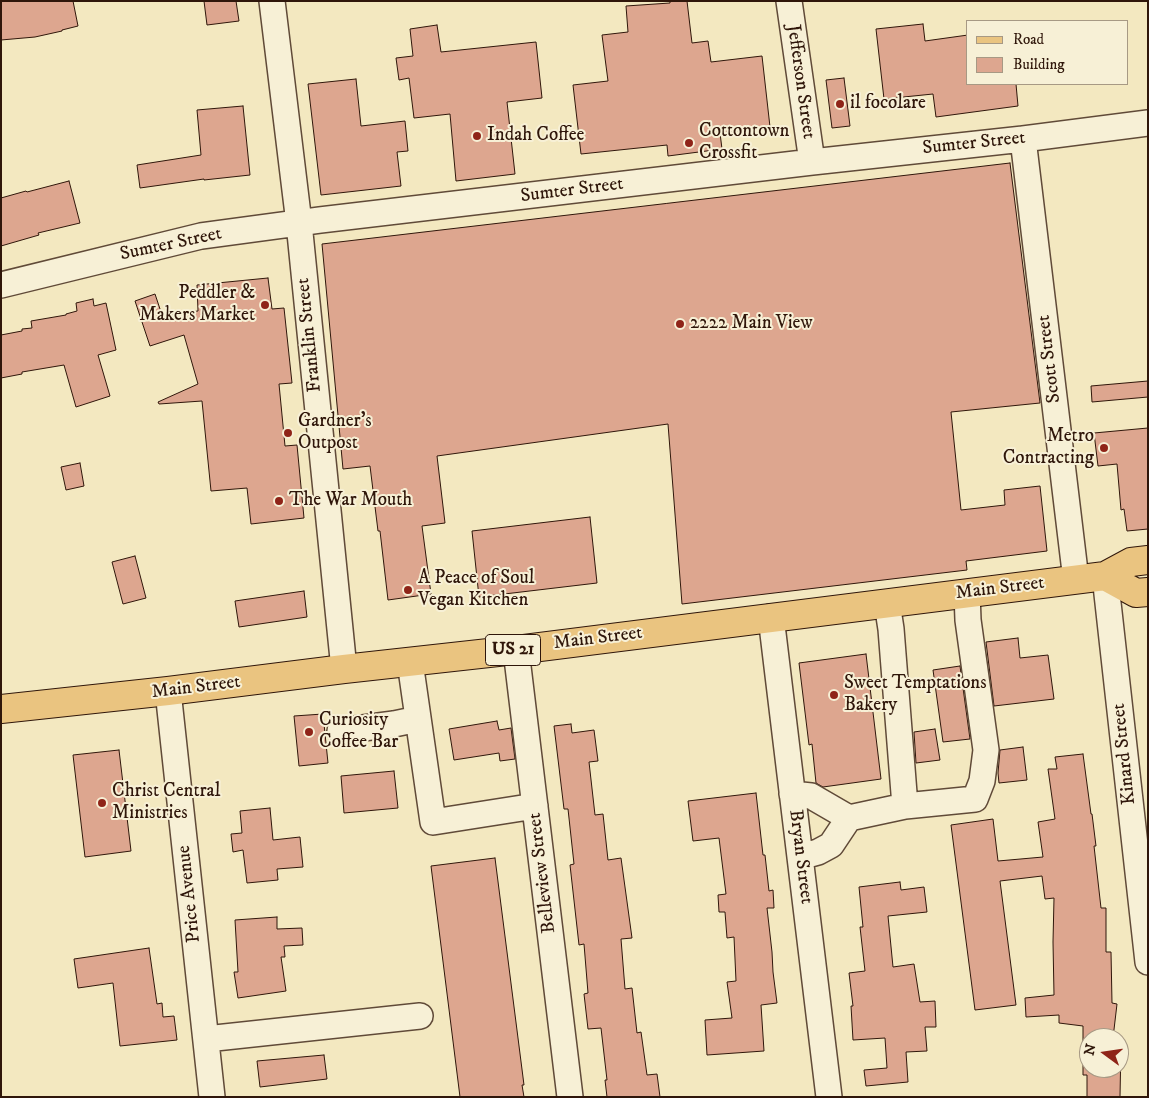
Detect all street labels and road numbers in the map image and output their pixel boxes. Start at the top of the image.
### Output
street label: Jefferson Street [781,23,819,141]
street label: Sumter Street [921,127,1027,161]
street label: Sumter Street [519,173,625,209]
street label: Sumter Street [118,223,224,267]
street label: Franklin Street [293,277,327,393]
street label: Scott Street [1033,314,1067,404]
street label: Main Street [954,572,1046,606]
street label: Main Street [552,622,644,656]
road number: US 21 [486,634,540,666]
street label: Main Street [150,671,242,705]
street label: Kinard Street [1108,702,1142,806]
street label: Bryan Street [783,808,817,906]
street label: Belleview Street [524,811,562,935]
street label: Price Avenue [174,844,206,944]

